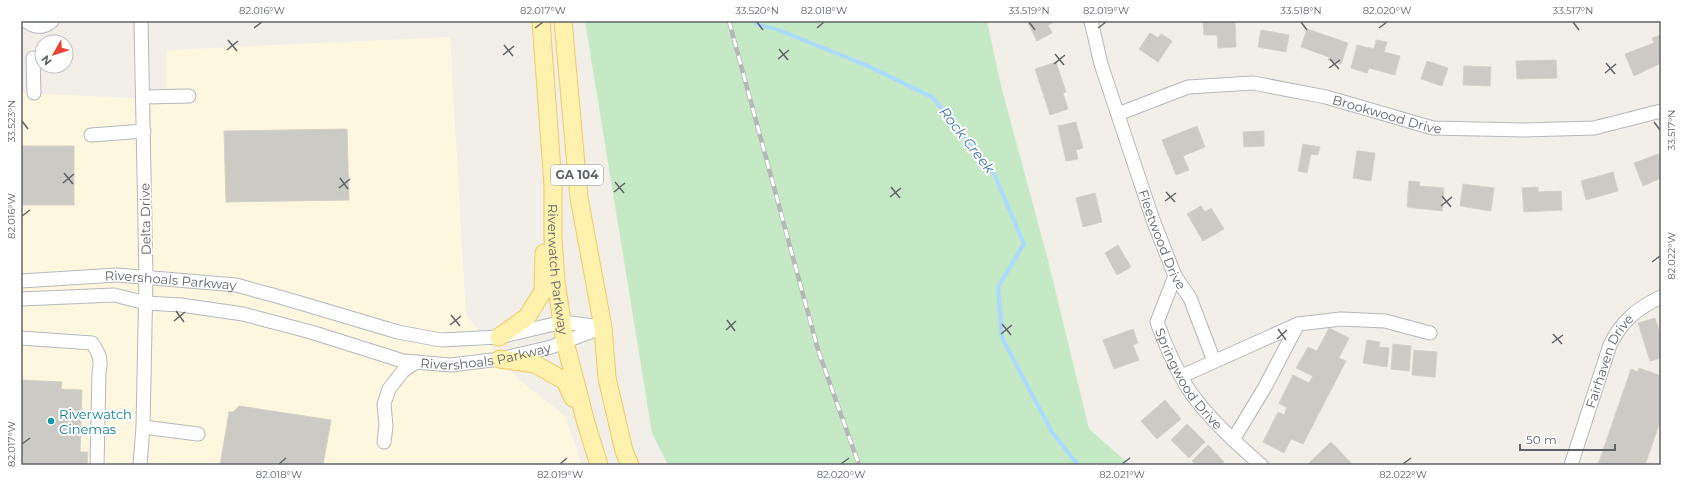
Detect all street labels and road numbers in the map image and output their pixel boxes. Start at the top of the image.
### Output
street label: Brookwood Drive [1331,91,1442,136]
road number: GA 104 [551,165,603,185]
street label: Delta Drive [136,183,154,255]
street label: Fleetwood Drive [1135,187,1190,293]
street label: Riverwatch Parkway [545,204,572,337]
street label: Rivershoals Parkway [104,267,238,293]
street label: Fairhaven Drive [1582,311,1637,410]
street label: Springwood Drive [1152,326,1226,433]
street label: Rivershoals Parkway [420,339,553,373]

